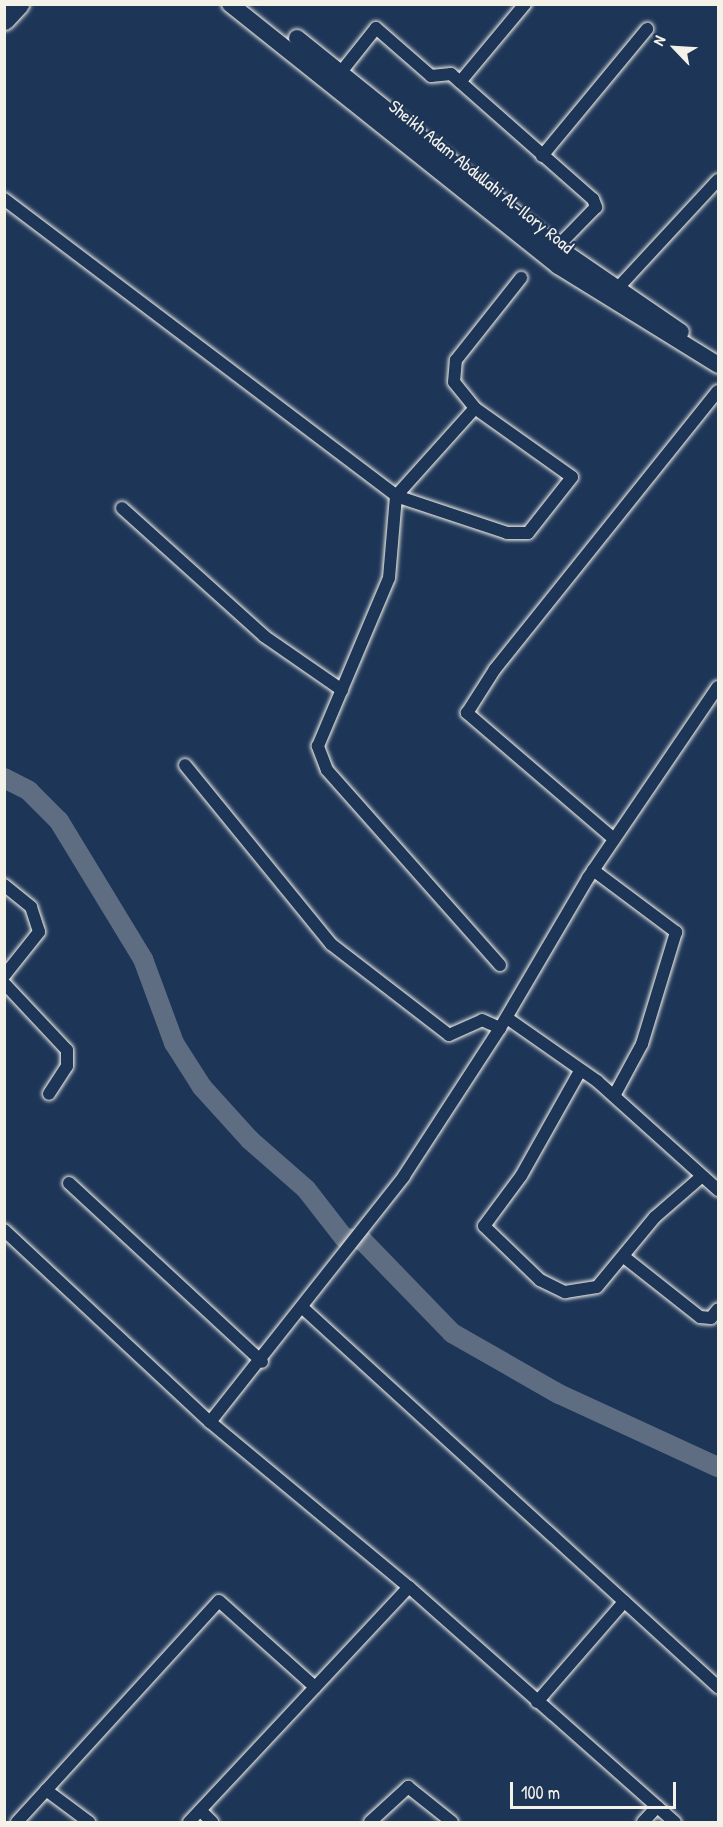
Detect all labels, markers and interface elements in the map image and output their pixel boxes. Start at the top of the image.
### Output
north arrow [645,18,705,78]
text: N [647,32,670,49]
street label: Sheikh Adam Abdullahi Al-Ilory Road [384,96,578,258]
scale bar [513,1770,680,1808]
text: 100 m [521,1780,560,1805]

